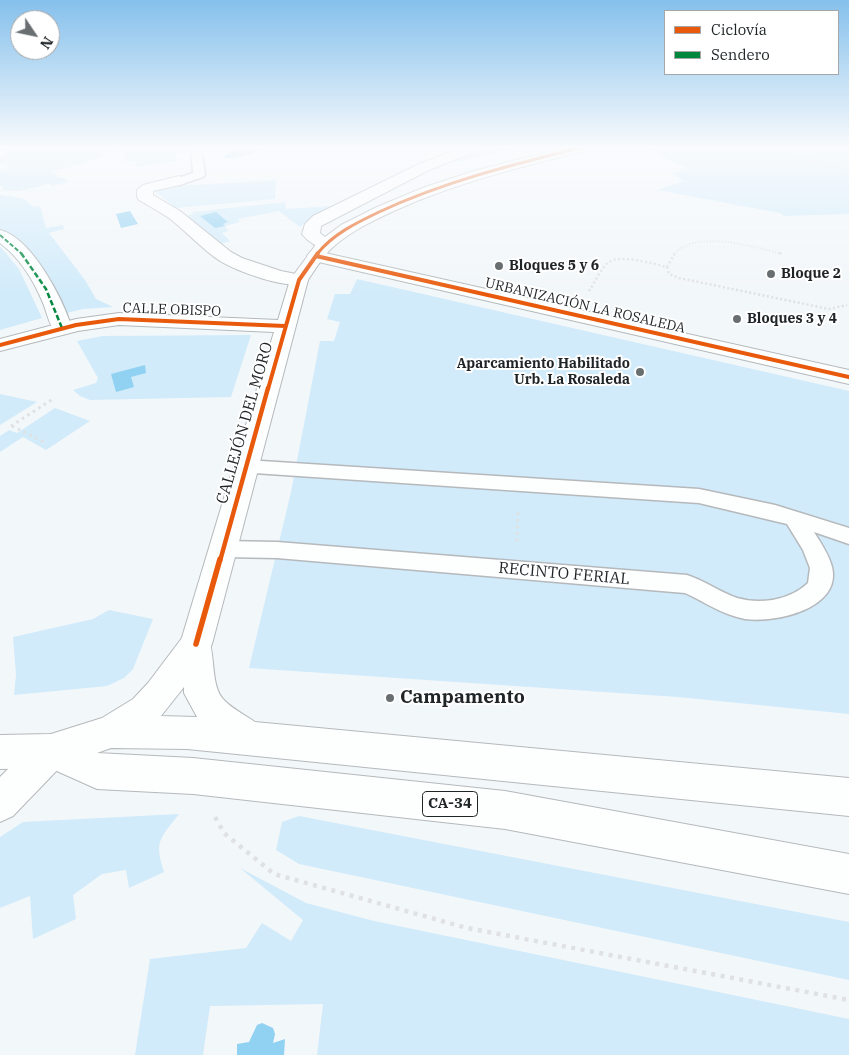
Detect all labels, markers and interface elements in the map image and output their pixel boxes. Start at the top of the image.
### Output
north arrow [10,10,60,60]
legend [664,10,839,75]
text: Ciclovía [711,20,767,39]
text: N [36,33,57,52]
text: Sendero [711,45,770,64]
place label: Bloques 5 y 6 [509,258,599,274]
marker: Bloques 5 y 6 [493,260,505,272]
place label: Bloque 2 [781,266,841,282]
marker: Bloque 2 [765,268,777,280]
street label: URBANIZACIÓN LA ROSALEDA [483,275,687,337]
street label: CALLE OBISPO [122,300,222,320]
place label: Bloques 3 y 4 [747,311,837,327]
marker: Bloques 3 y 4 [731,313,743,325]
street label: CALLEJÓN DEL MORO [213,340,277,506]
place label: Aparcamiento Habilitado Urb. La Rosaleda [457,356,630,388]
marker: Aparcamiento Habilitado Urb. La Rosaleda [634,366,646,378]
street label: RECINTO FERIAL [497,559,631,589]
place label: Campamento [400,687,525,709]
marker: Campamento [384,692,396,704]
road number: CA-34 [422,792,478,816]

